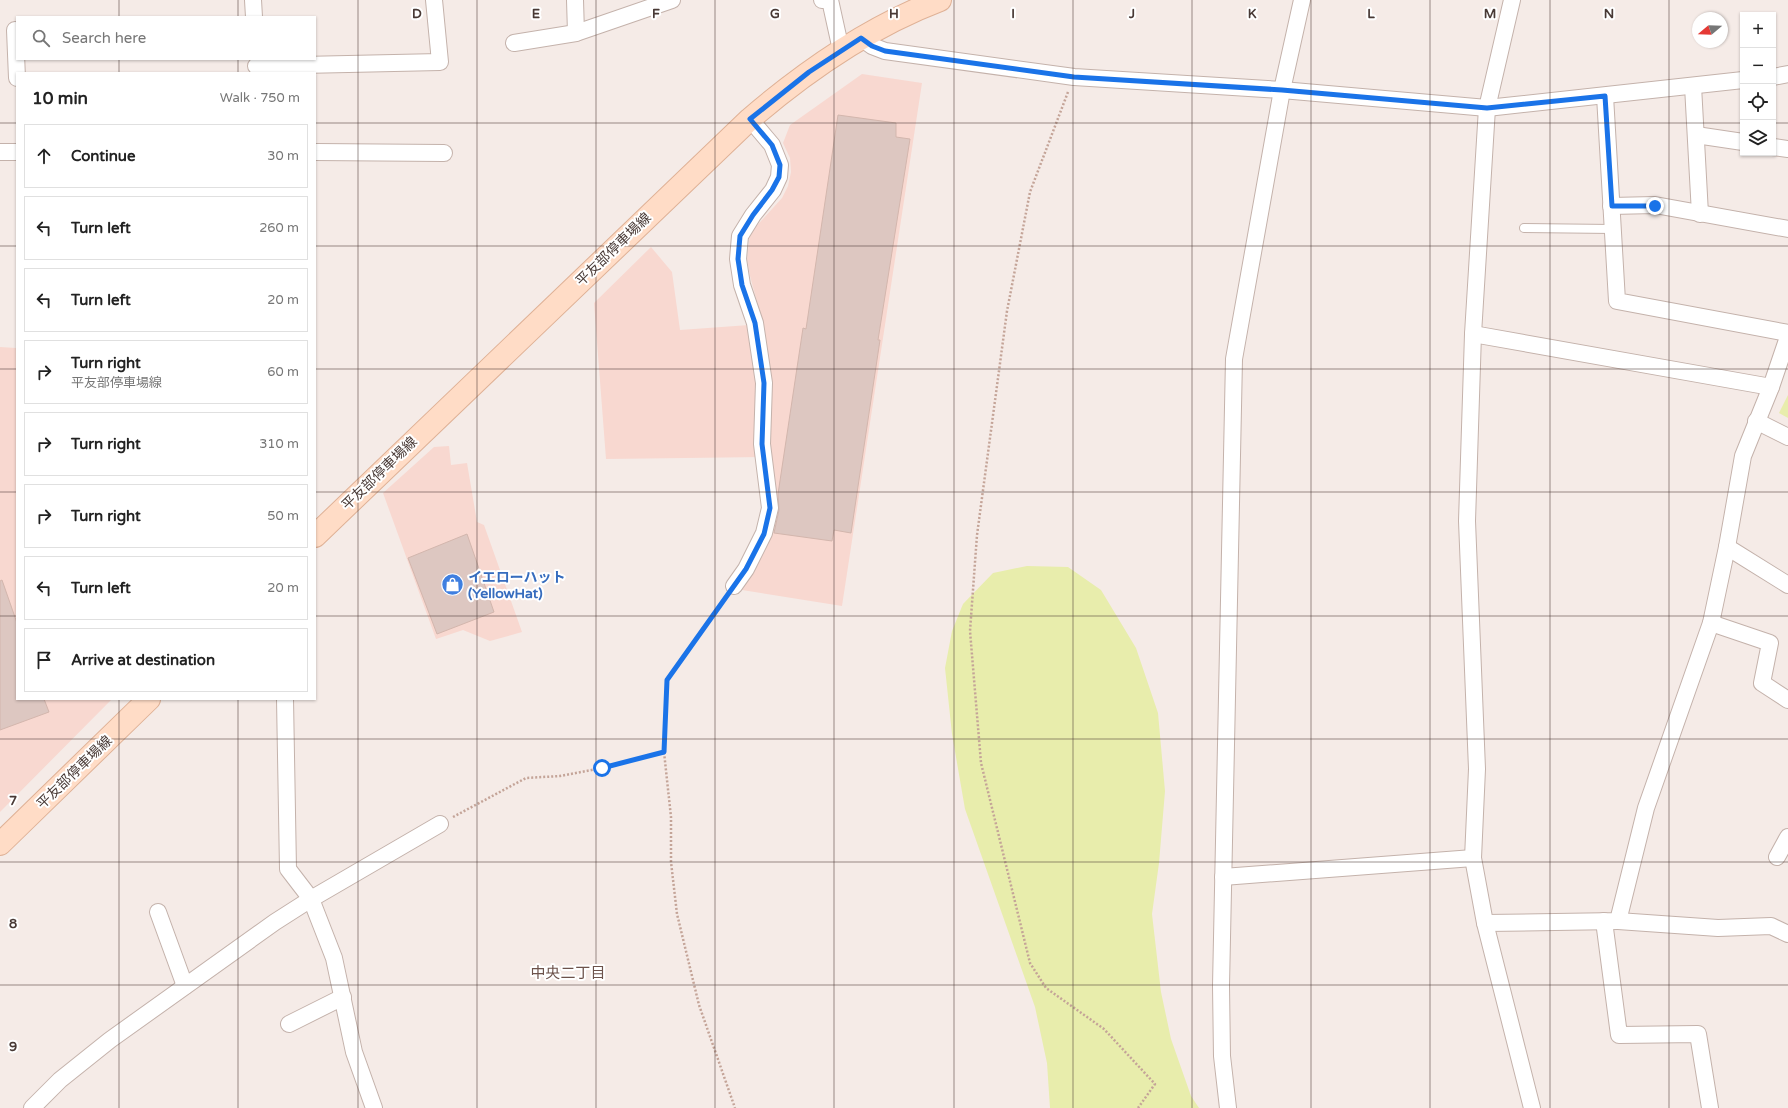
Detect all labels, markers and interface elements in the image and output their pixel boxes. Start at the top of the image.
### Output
text: D [412,6,422,22]
text: E [532,6,540,22]
text: F [652,6,660,22]
text: G [770,6,780,22]
text: H [889,6,899,22]
text: I [1011,6,1015,22]
text: J [1128,6,1135,22]
text: K [1248,6,1257,22]
text: L [1367,6,1375,22]
text: M [1484,6,1496,22]
text: N [1604,6,1614,22]
north arrow [1692,12,1728,48]
map controls [1740,12,1776,156]
button: + [1740,12,1776,48]
search box [16,16,316,60]
icon: search [30,27,52,49]
text: Search here [62,29,146,47]
button: − [1740,48,1776,84]
button: locate [1740,84,1776,120]
text: 10 min [32,88,88,109]
text: Walk · 750 m [220,90,300,106]
button: layers [1740,120,1776,156]
icon: ahead [33,145,55,167]
text: Continue [71,147,135,165]
text: 30 m [267,148,299,164]
route end [1646,197,1664,215]
street label: 平友部停車場線 [572,209,654,290]
icon: left [33,217,55,239]
text: Turn left [71,219,131,237]
text: 260 m [259,220,299,236]
icon: left [33,289,55,311]
text: Turn left [71,291,131,309]
text: 20 m [267,292,299,308]
text: Turn right [71,354,141,372]
icon: right [33,361,55,383]
text: 60 m [267,364,299,380]
text: 平友部停車場線 [71,375,162,391]
icon: right [33,433,55,455]
street label: 平友部停車場線 [338,433,420,514]
text: Turn right [71,435,141,453]
text: 310 m [259,436,299,452]
icon: right [33,505,55,527]
text: Turn right [71,507,141,525]
text: 50 m [267,508,299,524]
place label: イエローハット (YellowHat) [468,569,566,602]
shop icon: イエローハット (YellowHat) [439,572,465,598]
icon: left [33,577,55,599]
text: Turn left [71,579,131,597]
text: 20 m [267,580,299,596]
icon: arrive [33,649,55,671]
text: Arrive at destination [71,651,215,669]
street label: 平友部停車場線 [33,732,115,813]
route start [593,759,611,777]
text: 7 [9,793,17,809]
text: 8 [9,916,17,932]
district label: 中央二丁目 [530,964,606,982]
text: 9 [9,1039,17,1055]

